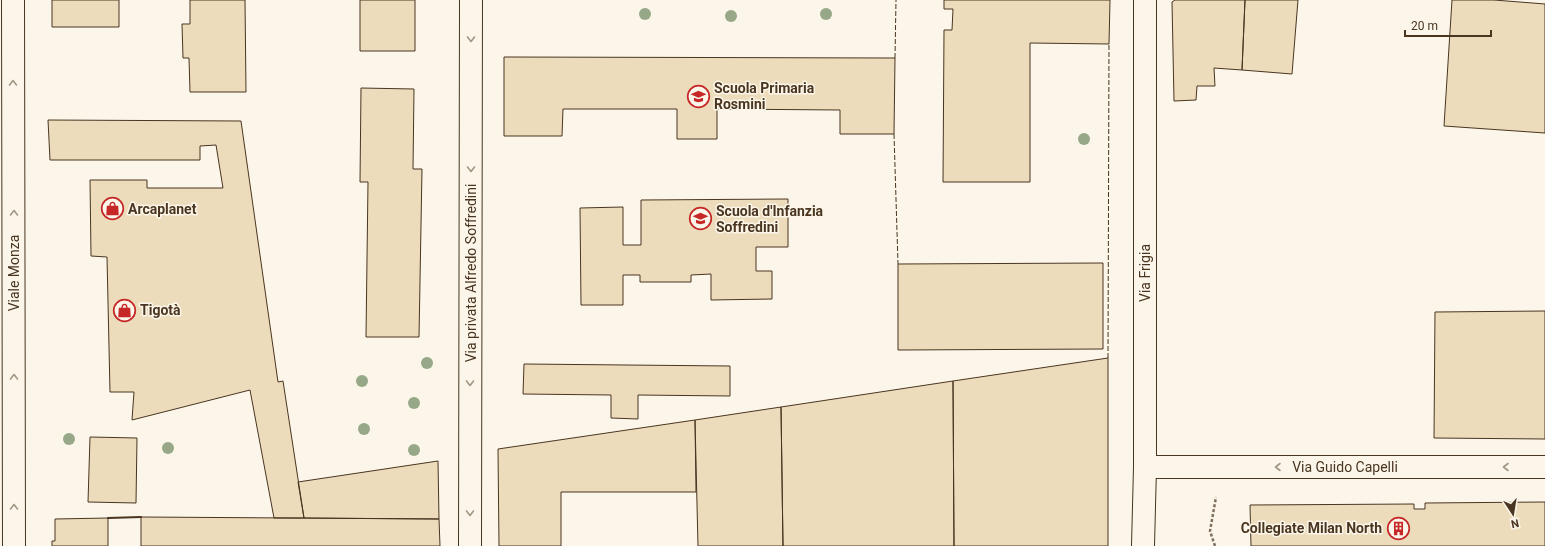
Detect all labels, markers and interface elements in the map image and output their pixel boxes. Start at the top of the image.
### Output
scale bar [1405,12,1491,38]
text: 20 m [1411,19,1438,33]
one-way arrow [467,36,475,42]
one-way arrow [9,80,17,86]
place label: Scuola Primaria Rosmini [714,80,815,112]
school or university icon: Scuola Primaria Rosmini [686,83,712,109]
one-way arrow [467,166,475,172]
street label: Via privata Alfredo Soffredini [463,184,479,362]
shop icon: Arcaplanet [99,196,125,222]
place label: Arcaplanet [128,201,197,217]
place label: Scuola d'Infanzia Soffredini [716,203,824,235]
school or university icon: Scuola d'Infanzia Soffredini [688,206,714,232]
one-way arrow [10,210,18,216]
street label: Viale Monza [6,235,22,311]
street label: Via Frigia [1137,244,1153,302]
shop icon: Tigotà [112,297,138,323]
place label: Tigotà [140,302,181,318]
one-way arrow [10,374,18,380]
one-way arrow [466,380,474,386]
street label: Via Guido Capelli [1292,459,1398,475]
one-way arrow [1275,463,1281,471]
one-way arrow [1503,463,1509,471]
north arrow [1493,494,1533,534]
one-way arrow [10,504,18,510]
one-way arrow [466,510,474,516]
building icon: Collegiate Milan North [1385,515,1411,541]
text: N [1510,516,1520,531]
place label: Collegiate Milan North [1241,520,1382,536]

